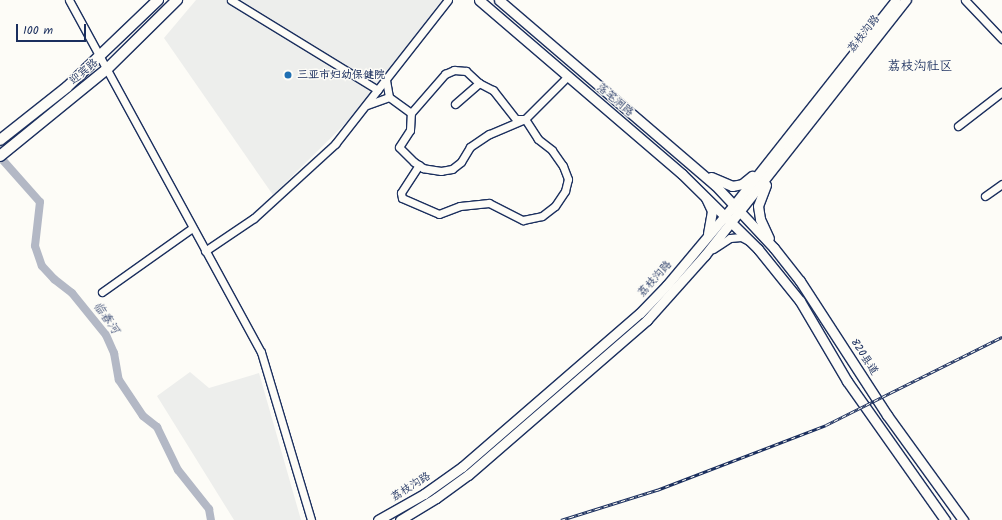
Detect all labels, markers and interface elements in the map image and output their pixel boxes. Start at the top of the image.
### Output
street label: 荔枝沟路 [845,13,883,55]
scale bar [18,16,88,42]
text: 100 m [23,21,53,40]
street label: 迎宾路 [67,56,101,88]
district label: 荔枝沟社区 [888,59,952,75]
place label: 三亚市妇幼保健院 [297,68,385,82]
marker: 三亚市妇幼保健院 [282,69,294,81]
street label: 落笔洞路 [594,81,636,119]
street label: 荔枝沟路 [635,258,675,300]
water label: 临春河 [90,299,122,337]
street label: 820县道 [847,336,881,378]
street label: 荔枝沟路 [389,470,433,504]

